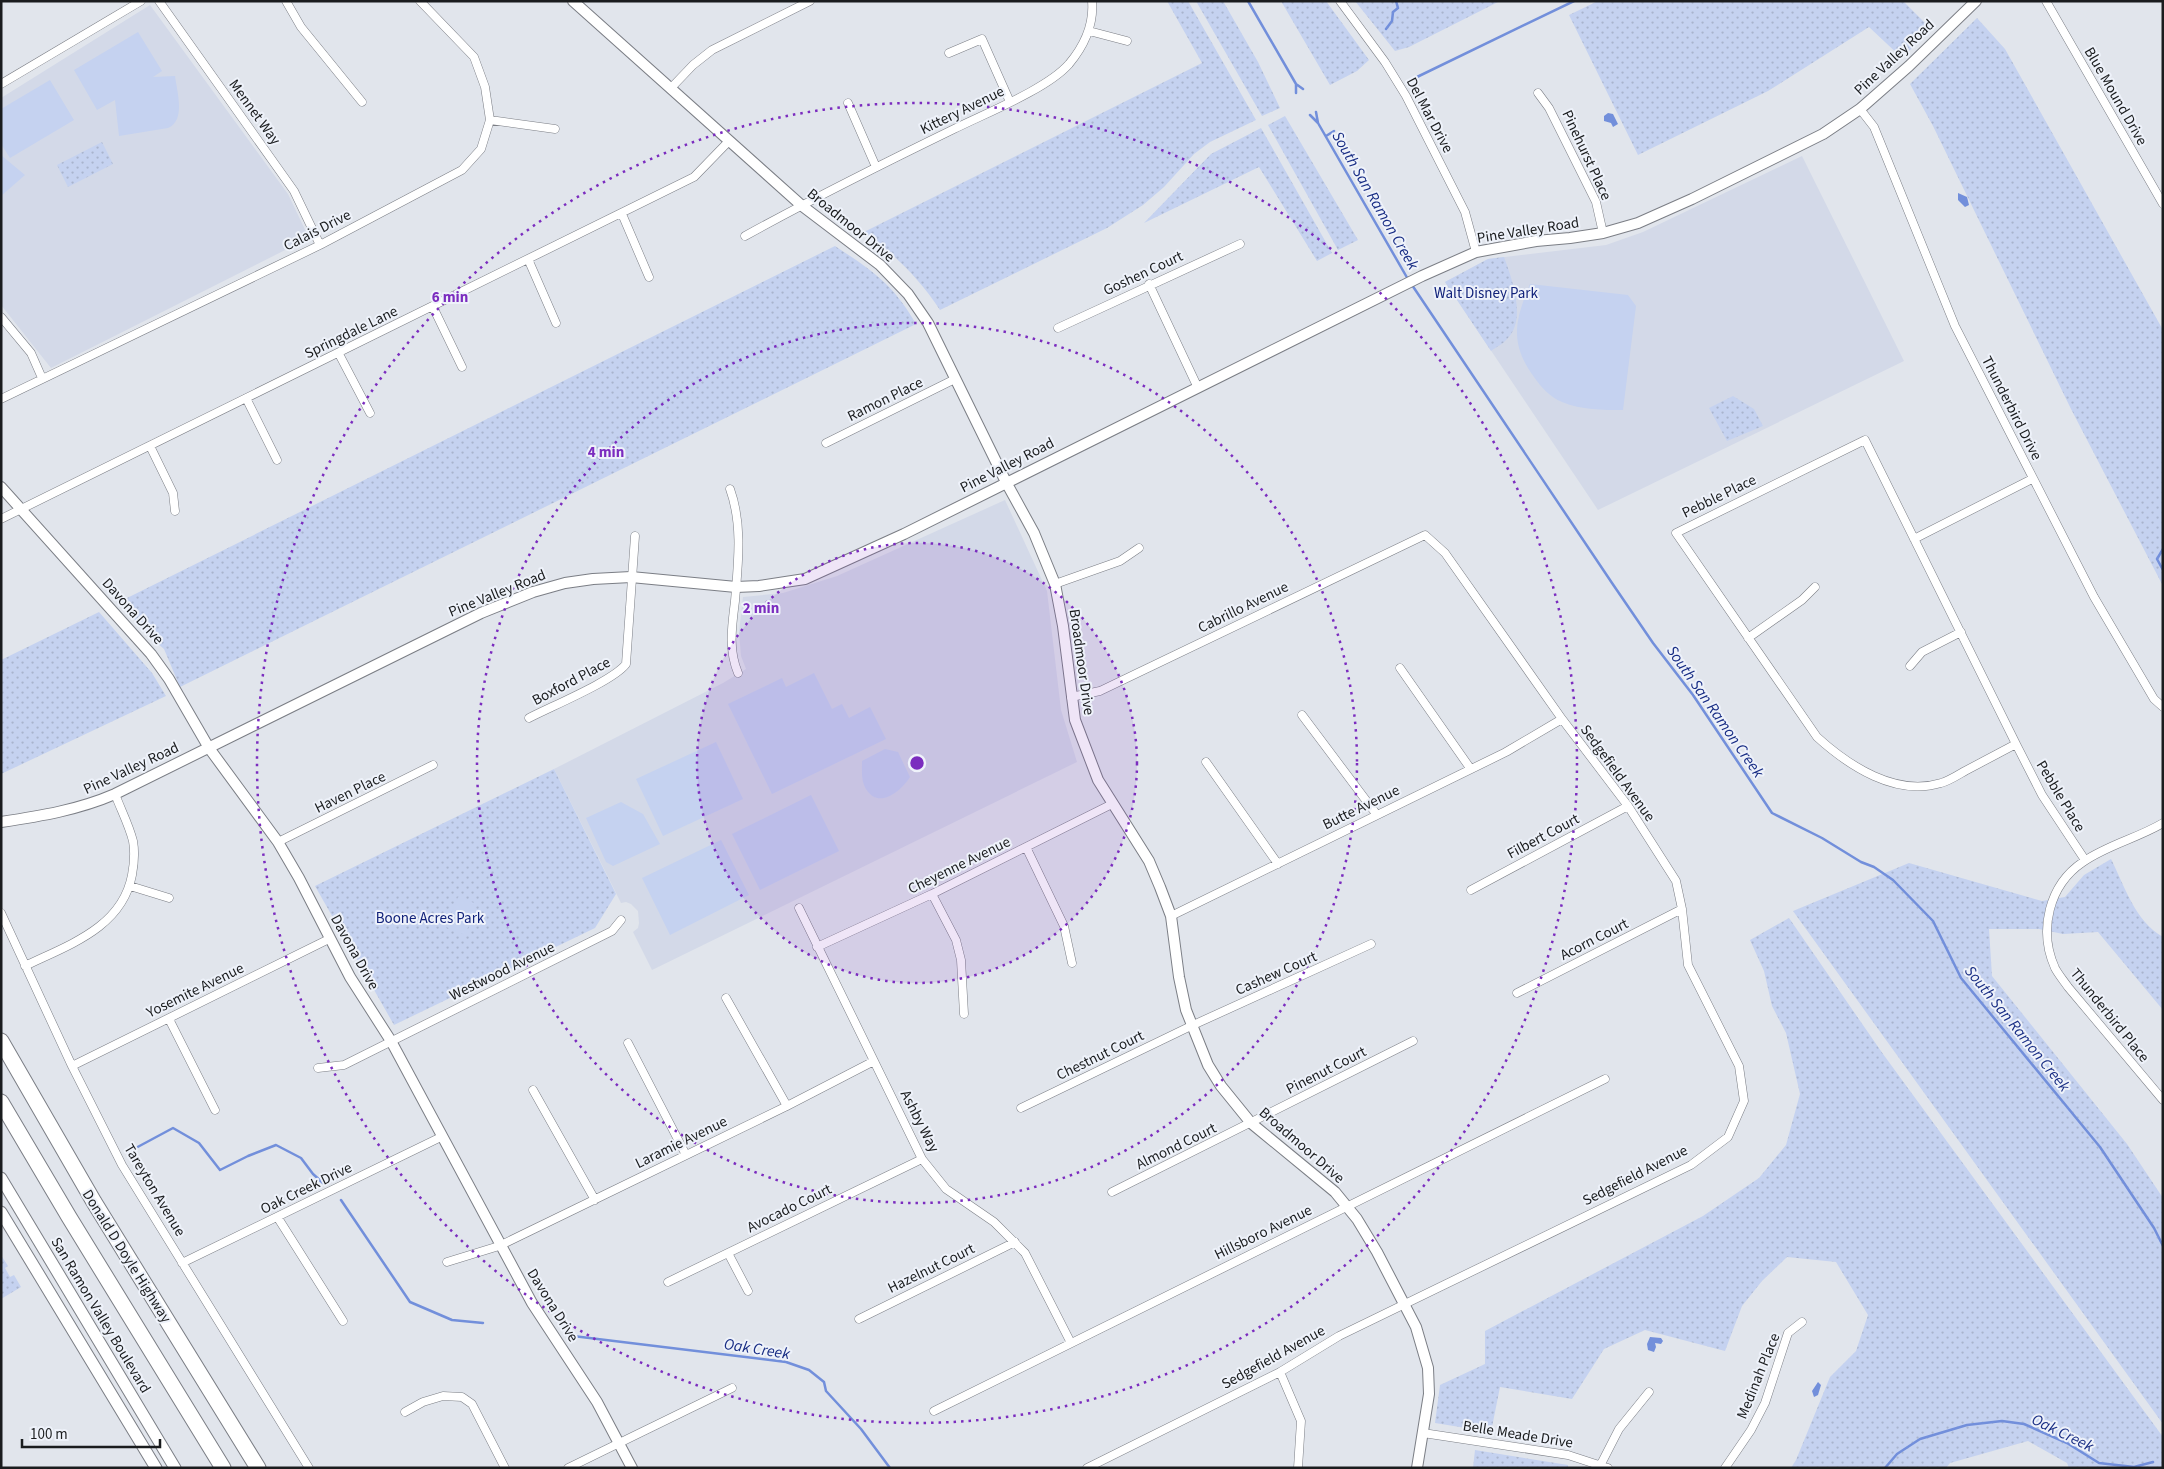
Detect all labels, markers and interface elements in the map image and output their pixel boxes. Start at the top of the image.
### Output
street label: Pine Valley Road [1849,15,1939,100]
street label: Blue Mound Drive [2079,43,2152,149]
street label: Del Mar Drive [1401,74,1458,157]
street label: Mennet Way [224,75,285,149]
street label: Kittery Avenue [917,81,1008,140]
street label: Pinehurst Place [1556,107,1617,204]
water label: South San Ramon Creek [1326,127,1424,274]
street label: Broadmoor Drive [802,184,899,267]
street label: Calais Drive [280,205,355,256]
street label: Pine Valley Road [1475,212,1581,249]
street label: Goshen Court [1100,246,1186,301]
park label: Walt Disney Park [1434,283,1539,304]
text: 6 min [432,287,468,308]
street label: Springdale Lane [301,301,401,364]
street label: Thunderbird Drive [1976,352,2047,464]
street label: Ramon Place [844,372,927,427]
street label: Pine Valley Road [957,433,1058,498]
text: 4 min [588,442,624,463]
street label: Pebble Place [1679,469,1760,523]
street label: Pine Valley Road [445,564,549,623]
street label: Davona Drive [97,573,168,649]
street label: Cabrillo Avenue [1194,576,1292,638]
text: 2 min [743,598,779,619]
street label: Broadmoor Drive [1064,608,1099,717]
water label: South San Ramon Creek [1661,641,1769,782]
street label: Boxford Place [528,652,614,711]
street label: Sedgefield Avenue [1575,720,1660,826]
street label: Pine Valley Road [80,737,182,800]
centre of rings [908,754,926,772]
street label: Pebble Place [2031,756,2090,836]
street label: Haven Place [311,766,389,819]
street label: Butte Avenue [1319,780,1403,835]
street label: Filbert Court [1503,809,1583,864]
street label: Cheyenne Avenue [904,832,1014,899]
park label: Boone Acres Park [376,908,485,929]
street label: Davona Drive [325,911,384,994]
street label: Acorn Court [1556,913,1632,966]
street label: Westwood Avenue [446,937,558,1006]
street label: Cashew Court [1232,946,1320,1001]
street label: Yosemite Avenue [142,958,247,1024]
water label: South San Ramon Creek [1959,961,2075,1097]
street label: Thunderbird Place [2065,964,2154,1067]
street label: Chestnut Court [1053,1025,1147,1086]
street label: Pinenut Court [1283,1041,1370,1100]
street label: Ashby Way [895,1086,944,1156]
street label: Broadmoor Drive [1254,1102,1349,1188]
street label: Laramie Avenue [632,1111,731,1174]
street label: Almond Court [1132,1118,1220,1175]
street label: Tareyton Avenue [119,1140,190,1240]
street label: Sedgefield Avenue [1579,1140,1691,1211]
street label: Oak Creek Drive [257,1157,355,1220]
street label: Avocado Court [743,1179,835,1238]
street label: Donald D Doyle Highway [77,1186,176,1327]
street label: Hillsboro Avenue [1211,1200,1316,1265]
street label: San Ramon Valley Boulevard [46,1233,156,1397]
street label: Hazelnut Court [884,1238,978,1299]
street label: Davona Drive [522,1264,584,1346]
street label: Sedgefield Avenue [1218,1320,1329,1395]
street label: Medinah Place [1732,1330,1785,1422]
water label: Oak Creek [722,1333,792,1365]
water label: Oak Creek [2028,1408,2098,1458]
street label: Belle Meade Drive [1461,1415,1575,1454]
scale bar [22,1416,160,1448]
text: 100 m [30,1424,68,1445]

